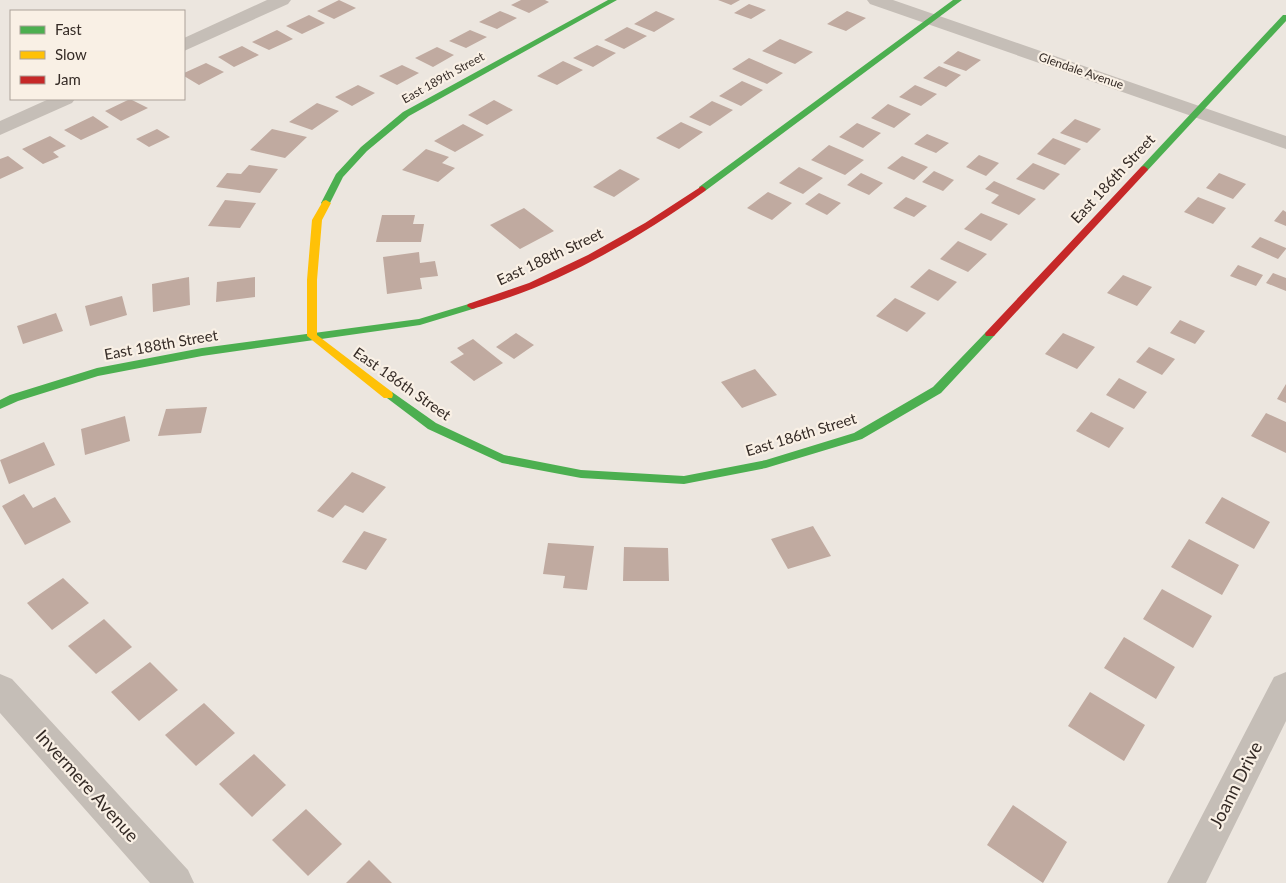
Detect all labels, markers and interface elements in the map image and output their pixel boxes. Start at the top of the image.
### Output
legend [10,10,185,100]
text: Fast [55,20,82,38]
text: Slow [55,45,87,63]
street label: East 189th Street [399,48,487,106]
street label: Glendale Avenue [1037,49,1126,92]
text: Jam [55,70,81,88]
street label: East 186th Street [1066,130,1158,226]
street label: East 188th Street [494,223,606,289]
street label: East 188th Street [103,325,220,363]
street label: East 186th Street [350,343,455,424]
street label: East 186th Street [743,408,859,459]
street label: Invermere Avenue [32,725,144,846]
street label: Joann Drive [1204,738,1266,831]

